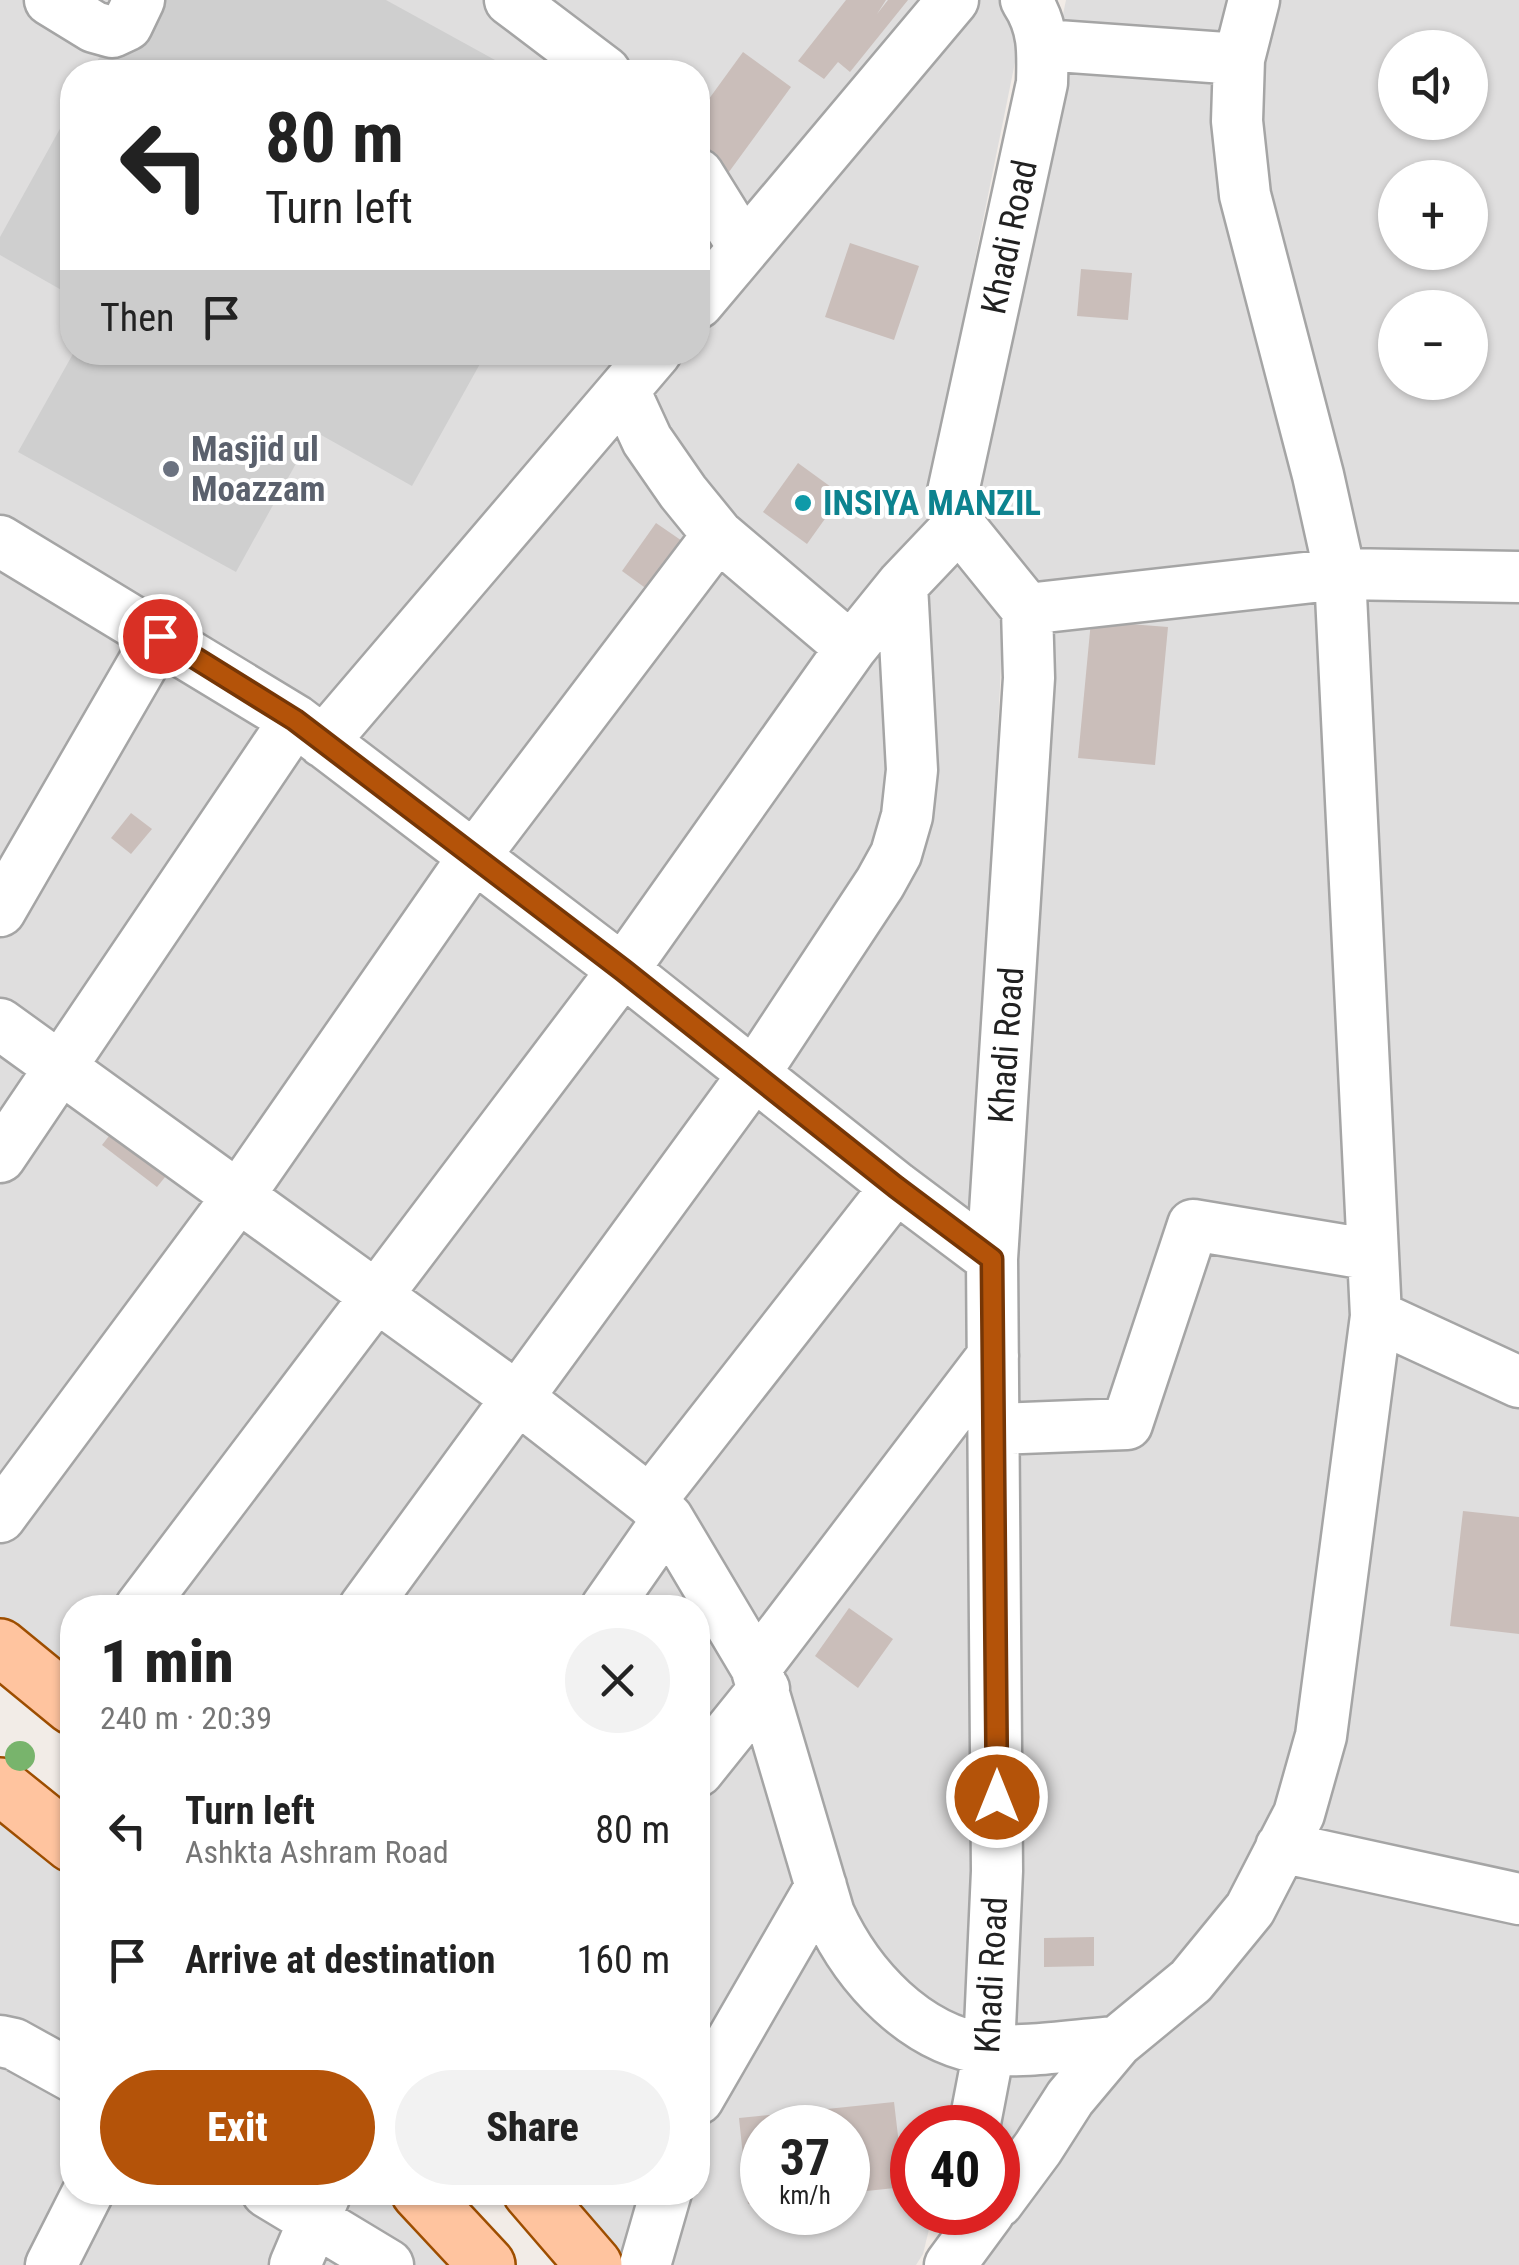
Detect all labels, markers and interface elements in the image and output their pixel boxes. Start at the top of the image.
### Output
map controls [1378,30,1488,400]
button: sound [1378,30,1488,140]
text: 80 m [265,97,404,179]
icon: left [100,100,230,230]
street label: Khadi Road [973,156,1046,318]
button: + [1378,160,1488,270]
text: Turn left [265,181,413,234]
icon: arrive [194,290,249,345]
button: − [1378,290,1488,400]
text: Then [100,296,174,340]
place label: Masjid ul Moazzam [191,429,326,510]
marker: Masjid ul Moazzam [160,458,182,480]
place label: INSIYA MANZIL [823,483,1041,524]
marker: INSIYA MANZIL [792,492,814,514]
pin [118,594,203,679]
icon: arrive [133,609,188,664]
street label: Khadi Road [981,966,1032,1125]
text: 1 min [100,1626,234,1697]
button: close [565,1628,670,1733]
text: 240 m · 20:39 [100,1699,272,1737]
position arrow [945,1745,1049,1849]
text: Turn left [185,1789,315,1833]
icon: left [100,1803,155,1858]
text: 80 m [595,1808,670,1852]
text: Ashkta Ashram Road [185,1833,449,1871]
street label: Khadi Road [967,1896,1016,2054]
icon: arrive [100,1933,155,1988]
text: Arrive at destination [185,1938,495,1982]
text: 160 m [576,1938,670,1982]
button: Exit [100,2070,375,2185]
button: Share [395,2070,670,2185]
speed limit sign: 40 [890,2105,1020,2235]
text: 37 [780,2129,830,2187]
text: km/h [779,2181,831,2210]

